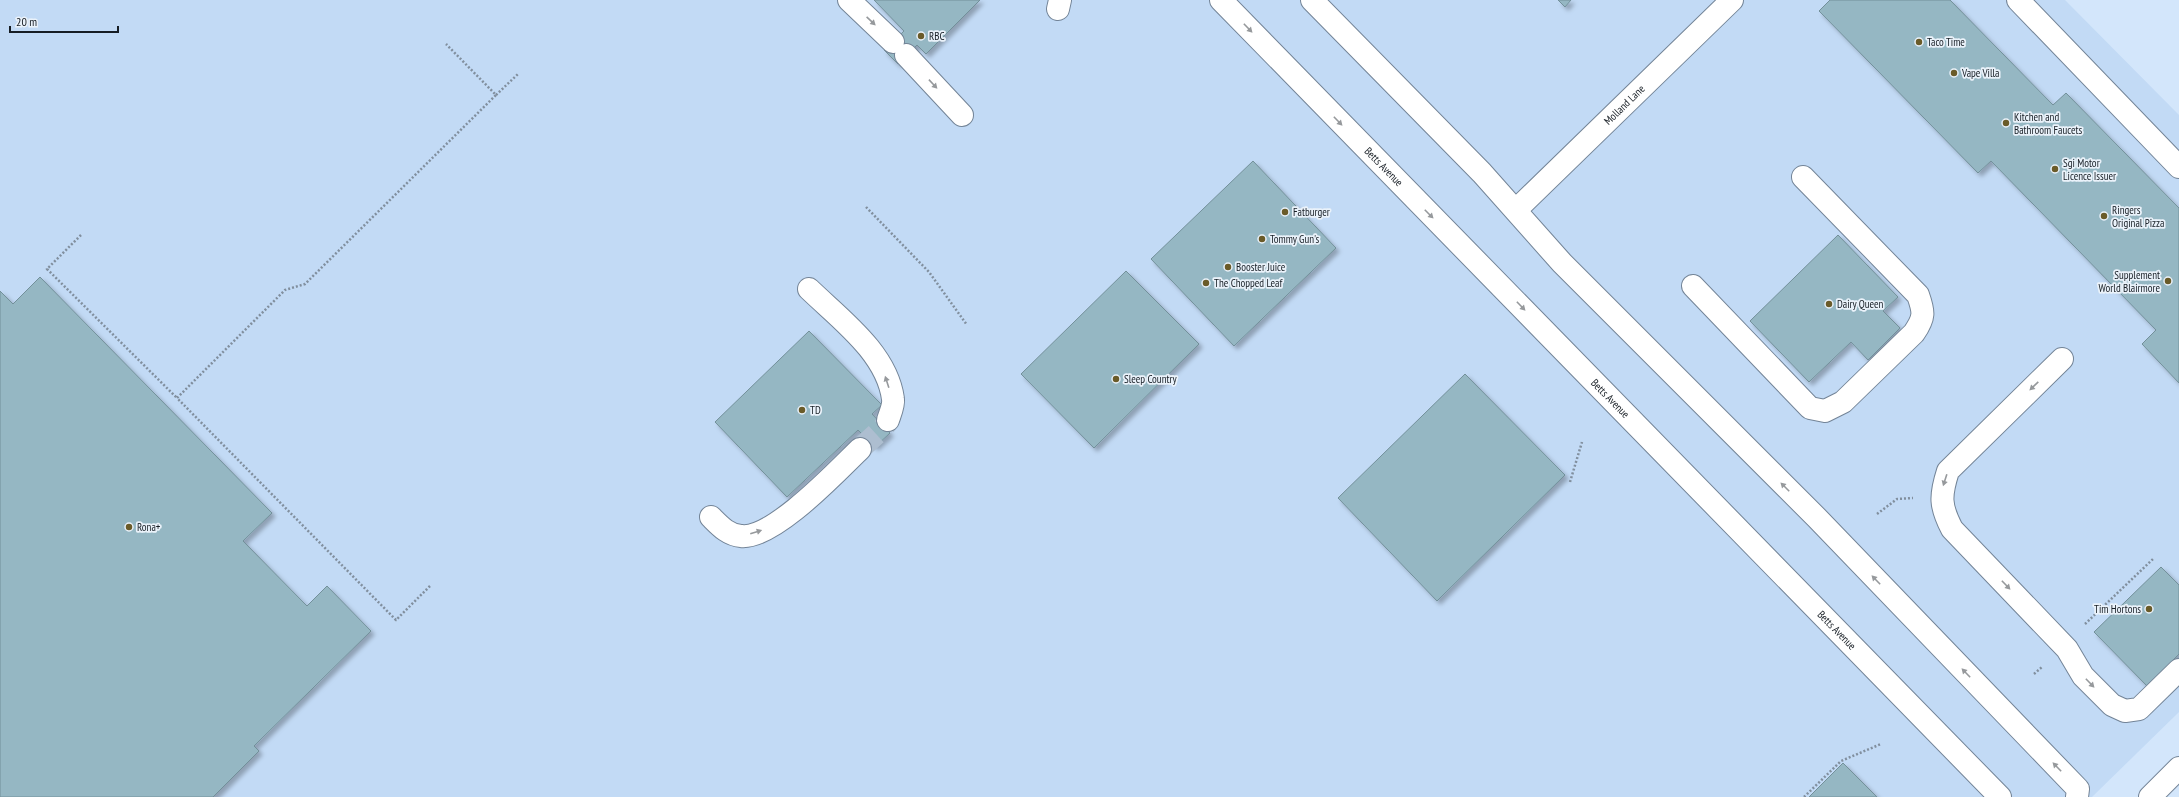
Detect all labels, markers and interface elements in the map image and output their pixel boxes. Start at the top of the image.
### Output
scale bar [10,8,118,34]
text: 20 m [16,14,37,29]
one-way arrow [866,16,876,26]
one-way arrow [1243,23,1253,33]
place label: RBC [929,29,945,43]
marker: RBC [916,31,926,41]
place label: Taco Time [1927,35,1965,49]
marker: Taco Time [1914,37,1924,47]
place label: Vape Villa [1961,66,1999,80]
marker: Vape Villa [1949,68,1959,78]
one-way arrow [928,79,937,88]
street label: Molland Lane [1601,81,1648,128]
place label: Kitchen and Bathroom Faucets [2014,110,2082,137]
one-way arrow [1334,116,1343,126]
marker: Kitchen and Bathroom Faucets [2001,118,2011,128]
street label: Betts Avenue [1362,144,1406,190]
place label: Sgi Motor Licence Issuer [2063,156,2116,183]
marker: Sgi Motor Licence Issuer [2050,164,2060,174]
place label: Ringers Original Pizza [2112,203,2164,230]
place label: Fatburger [1293,205,1330,219]
marker: Fatburger [1280,207,1290,217]
one-way arrow [1424,209,1434,219]
marker: Ringers Original Pizza [2099,211,2109,221]
place label: Tommy Gun's [1270,232,1319,246]
marker: Tommy Gun's [1257,234,1267,244]
place label: Booster Juice [1236,260,1286,274]
marker: Booster Juice [1223,262,1233,272]
place label: Supplement World Blairmore [2099,268,2160,295]
place label: The Chopped Leaf [1214,276,1283,290]
marker: Supplement World Blairmore [2163,276,2173,286]
marker: The Chopped Leaf [1201,278,1211,288]
place label: Dairy Queen [1837,297,1884,311]
marker: Dairy Queen [1824,299,1834,309]
one-way arrow [1516,301,1526,311]
place label: Sleep Country [1124,372,1178,386]
marker: Sleep Country [1111,374,1121,384]
one-way arrow [884,376,890,388]
street label: Betts Avenue [1588,376,1633,421]
one-way arrow [2029,381,2039,391]
place label: TD [810,403,821,417]
marker: TD [797,405,807,415]
one-way arrow [1942,474,1948,486]
one-way arrow [1780,482,1790,492]
place label: Rona+ [137,520,161,534]
marker: Rona+ [124,522,134,532]
one-way arrow [751,529,763,535]
one-way arrow [1871,575,1881,585]
one-way arrow [2001,580,2011,590]
place label: Tim Hortons [2094,602,2141,616]
marker: Tim Hortons [2144,604,2154,614]
street label: Betts Avenue [1815,607,1859,653]
one-way arrow [1962,668,1971,678]
one-way arrow [2085,678,2095,688]
one-way arrow [2052,762,2062,772]

